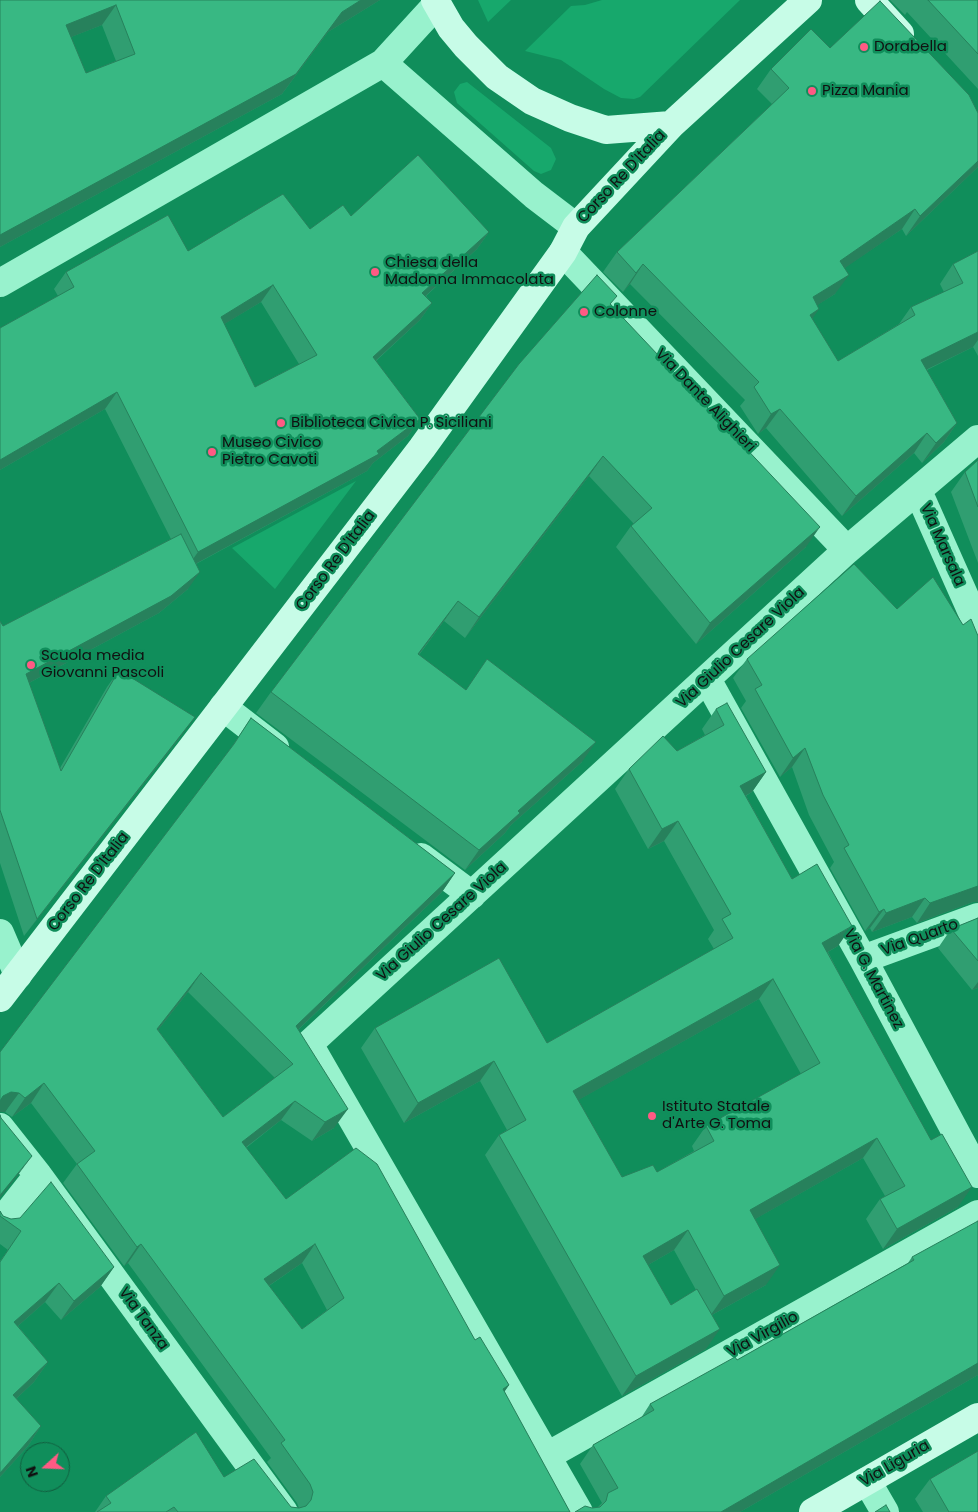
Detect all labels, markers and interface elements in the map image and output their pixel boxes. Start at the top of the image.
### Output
place label: Dorabella [874,38,947,56]
marker: Dorabella [858,41,870,53]
place label: Pizza Mania [822,82,909,100]
marker: Pizza Mania [806,85,818,97]
street label: Corso Re D'Italia [574,127,670,227]
place label: Chiesa della Madonna Immacolata [385,254,554,289]
marker: Chiesa della Madonna Immacolata [369,266,381,278]
place label: Colonne [594,303,657,321]
marker: Colonne [578,306,590,318]
street label: Via Dante Alighieri [651,346,759,456]
place label: Biblioteca Civica P. Siciliani [291,414,492,432]
marker: Biblioteca Civica P. Siciliani [275,417,287,429]
place label: Museo Civico Pietro Cavoti [222,434,321,469]
marker: Museo Civico Pietro Cavoti [206,446,218,458]
street label: Via Marsala [916,501,968,589]
street label: Corso Re D'Italia [293,507,379,615]
street label: Via Giulio Cesare Viola [673,584,809,712]
place label: Scuola media Giovanni Pascoli [41,647,164,682]
marker: Scuola media Giovanni Pascoli [25,659,37,671]
street label: Corso Re D'Italia [45,829,133,935]
street label: Via Giulio Cesare Viola [373,859,511,985]
street label: Via Quarto [879,916,961,960]
street label: Via G. Martinez [839,926,907,1032]
place label: Istituto Statale d'Arte G. Toma [662,1098,771,1133]
marker: Istituto Statale d'Arte G. Toma [646,1110,658,1122]
street label: Via Tanza [114,1284,172,1354]
street label: Via Virgilio [724,1308,802,1362]
street label: Via Liguria [857,1437,933,1491]
north arrow [20,1442,70,1492]
text: N [21,1463,43,1480]

